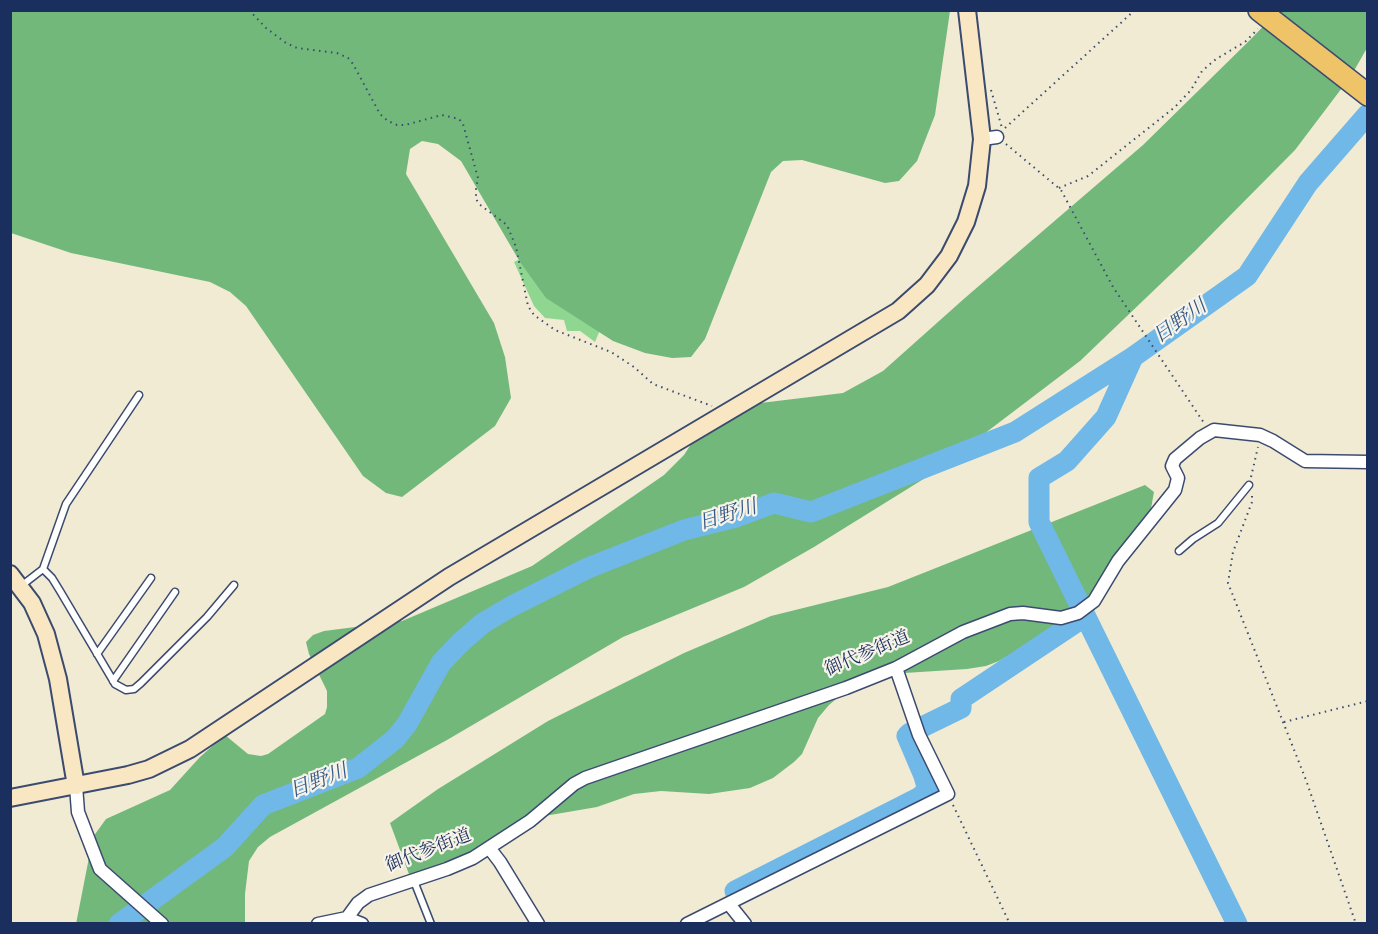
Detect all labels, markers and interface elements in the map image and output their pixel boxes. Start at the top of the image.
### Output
water label: 日野川 [1150,296,1212,350]
water label: 日野川 [696,497,760,537]
street label: 御代参街道 [822,627,914,683]
water label: 日野川 [287,761,351,805]
street label: 御代参街道 [383,826,475,878]

